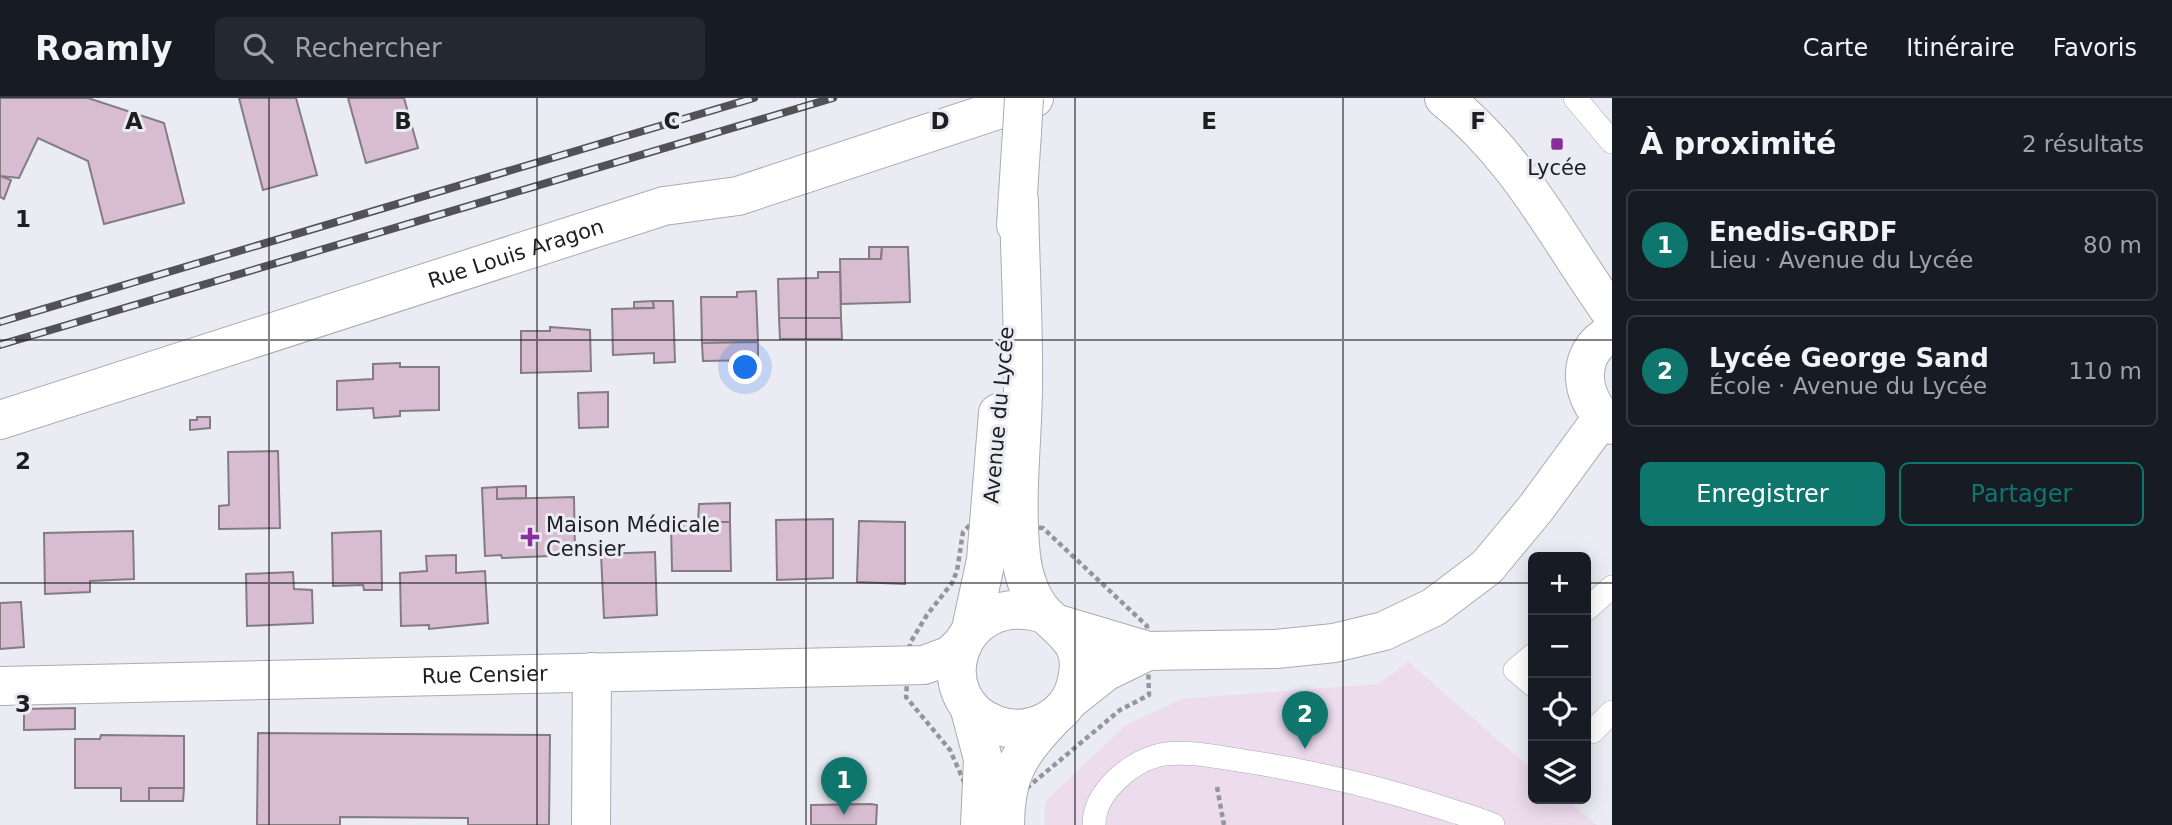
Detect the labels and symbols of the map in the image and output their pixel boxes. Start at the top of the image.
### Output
text: A [125,108,143,134]
text: B [394,108,412,134]
text: C [664,108,680,134]
text: D [930,108,950,134]
text: E [1201,108,1217,134]
text: F [1470,108,1486,134]
marker: Lycée [1549,136,1565,152]
place label: Lycée [1527,156,1587,180]
text: 1 [15,206,31,232]
street label: Rue Louis Aragon [425,214,607,293]
street label: Avenue du Lycée [979,325,1019,505]
your location [728,350,762,384]
text: 2 [15,448,31,474]
place label: Maison Médicale Censier [546,513,720,561]
marker: Maison Médicale Censier [520,527,540,547]
street label: Rue Censier [422,662,548,688]
text: 3 [15,691,31,717]
pin: 2 [1282,691,1328,749]
pin: 1 [821,757,867,815]

